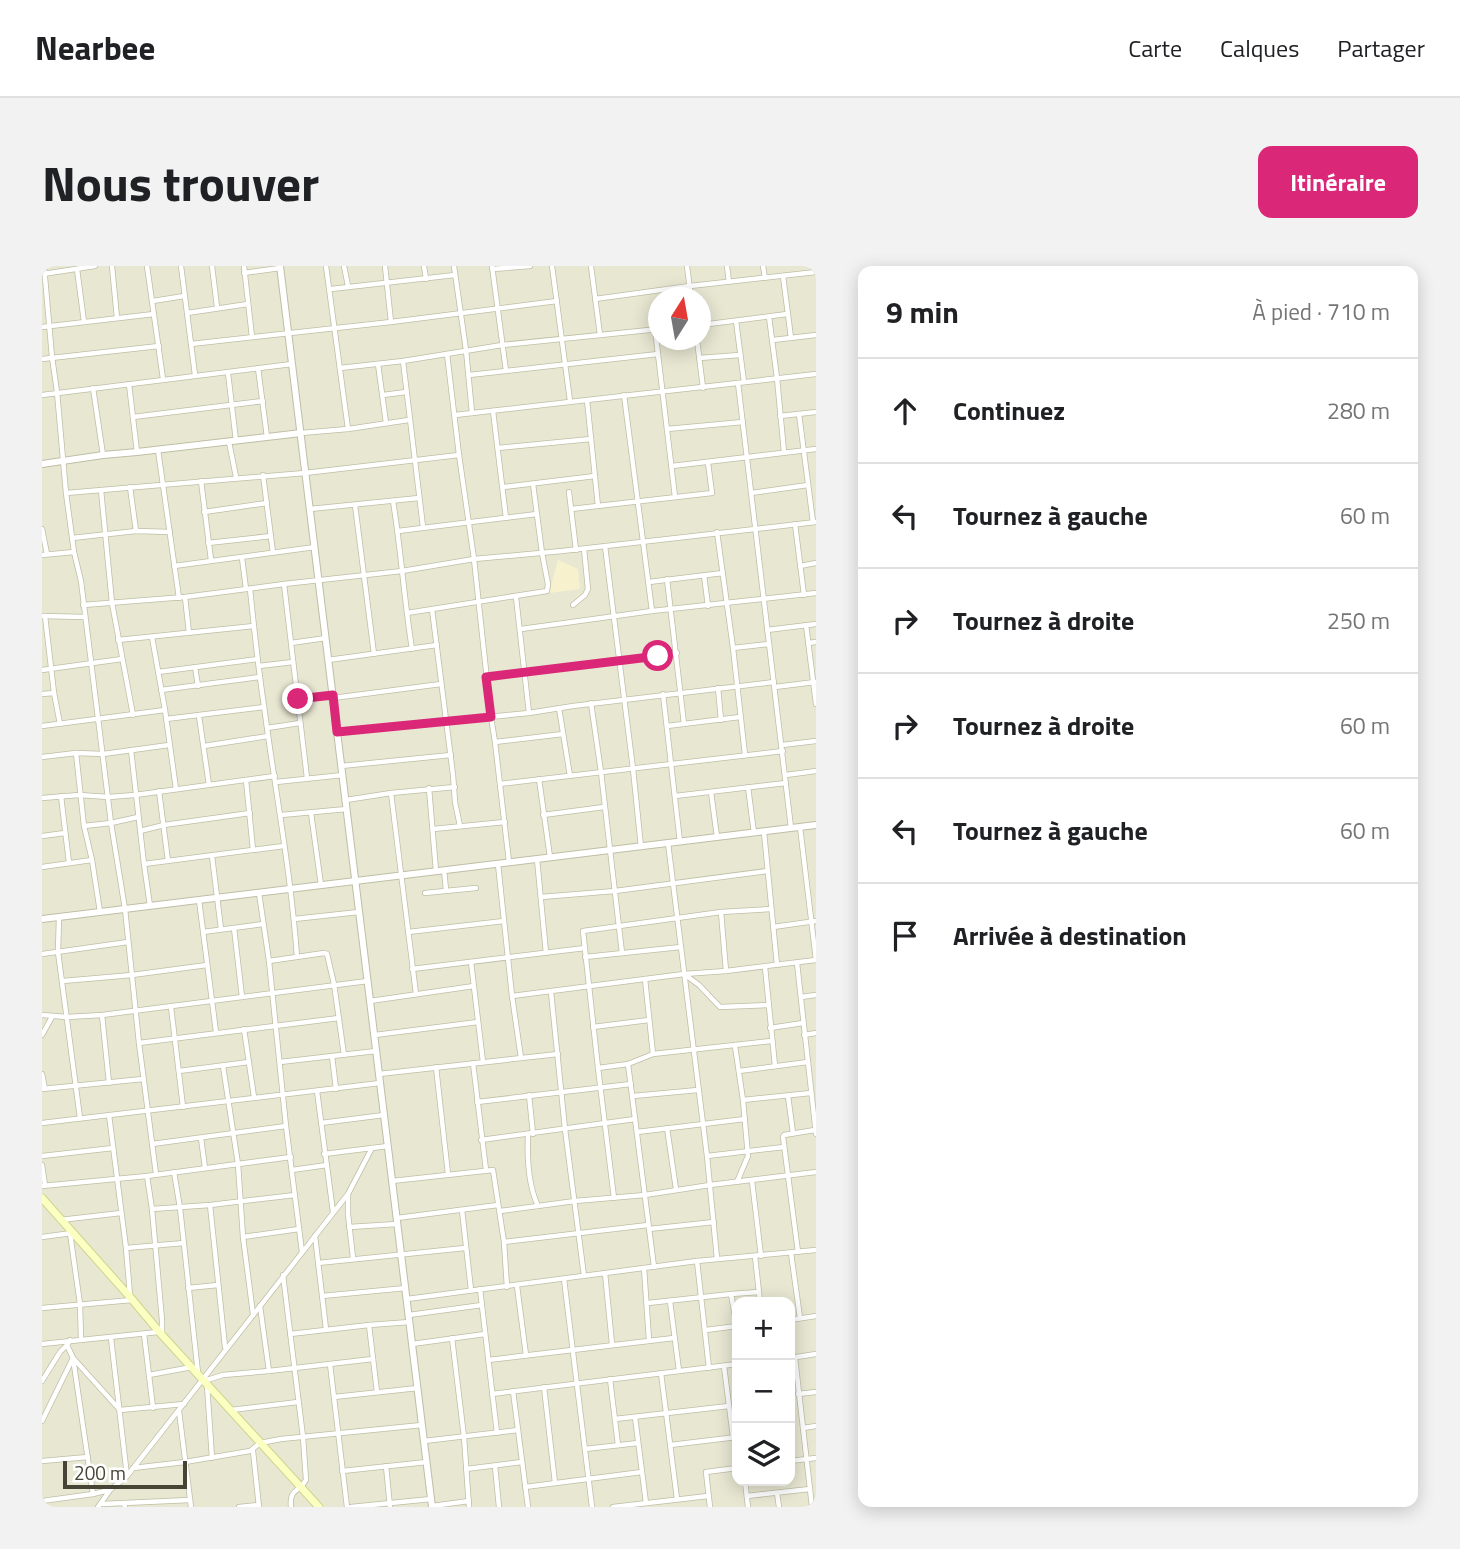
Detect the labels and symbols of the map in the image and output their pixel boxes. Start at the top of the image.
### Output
north arrow [648,287,711,350]
route start [642,640,673,671]
route end [282,683,313,714]
scale bar [63,1458,187,1490]

